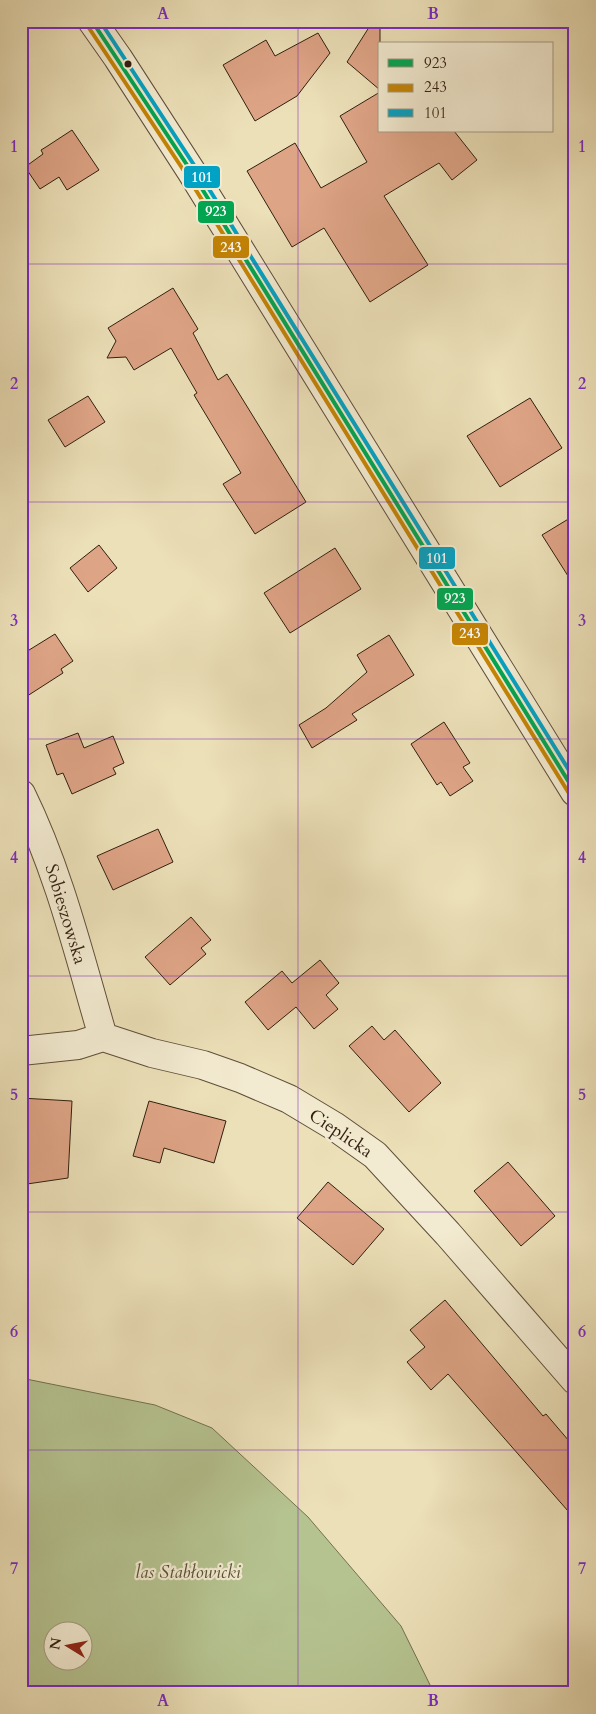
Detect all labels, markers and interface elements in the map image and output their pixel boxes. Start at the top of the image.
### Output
text: A [157,3,169,25]
text: B [427,3,439,25]
legend [378,42,554,132]
text: 923 [424,53,447,73]
unlabelled marker [123,59,133,69]
text: 243 [424,77,447,97]
text: 101 [424,103,447,123]
text: 1 [10,136,18,158]
text: 1 [578,136,586,158]
line badge: 101 [183,165,221,189]
text: 101 [191,168,213,187]
line badge: 923 [197,200,235,224]
text: 923 [205,202,227,221]
line badge: 243 [212,235,250,259]
text: 243 [220,238,242,257]
text: 2 [10,373,18,395]
text: 2 [578,373,586,395]
line badge: 101 [418,546,456,570]
text: 101 [426,549,448,568]
line badge: 923 [436,587,474,611]
text: 923 [444,589,466,608]
text: 3 [10,610,18,632]
text: 3 [578,610,586,632]
line badge: 243 [451,622,489,646]
text: 243 [459,624,481,643]
text: 4 [10,847,18,869]
text: 4 [578,847,586,869]
street label: Sobieszowska [38,861,93,967]
text: 5 [10,1084,18,1106]
text: 5 [578,1084,586,1106]
street label: Cieplicka [304,1103,378,1164]
text: 6 [10,1321,18,1343]
text: 6 [578,1321,586,1343]
text: 7 [10,1558,18,1580]
text: 7 [578,1558,586,1580]
park label: las Stabłowicki [135,1560,242,1585]
north arrow [42,1622,92,1672]
text: N [45,1636,66,1651]
text: A [157,1690,169,1712]
text: B [427,1690,439,1712]

